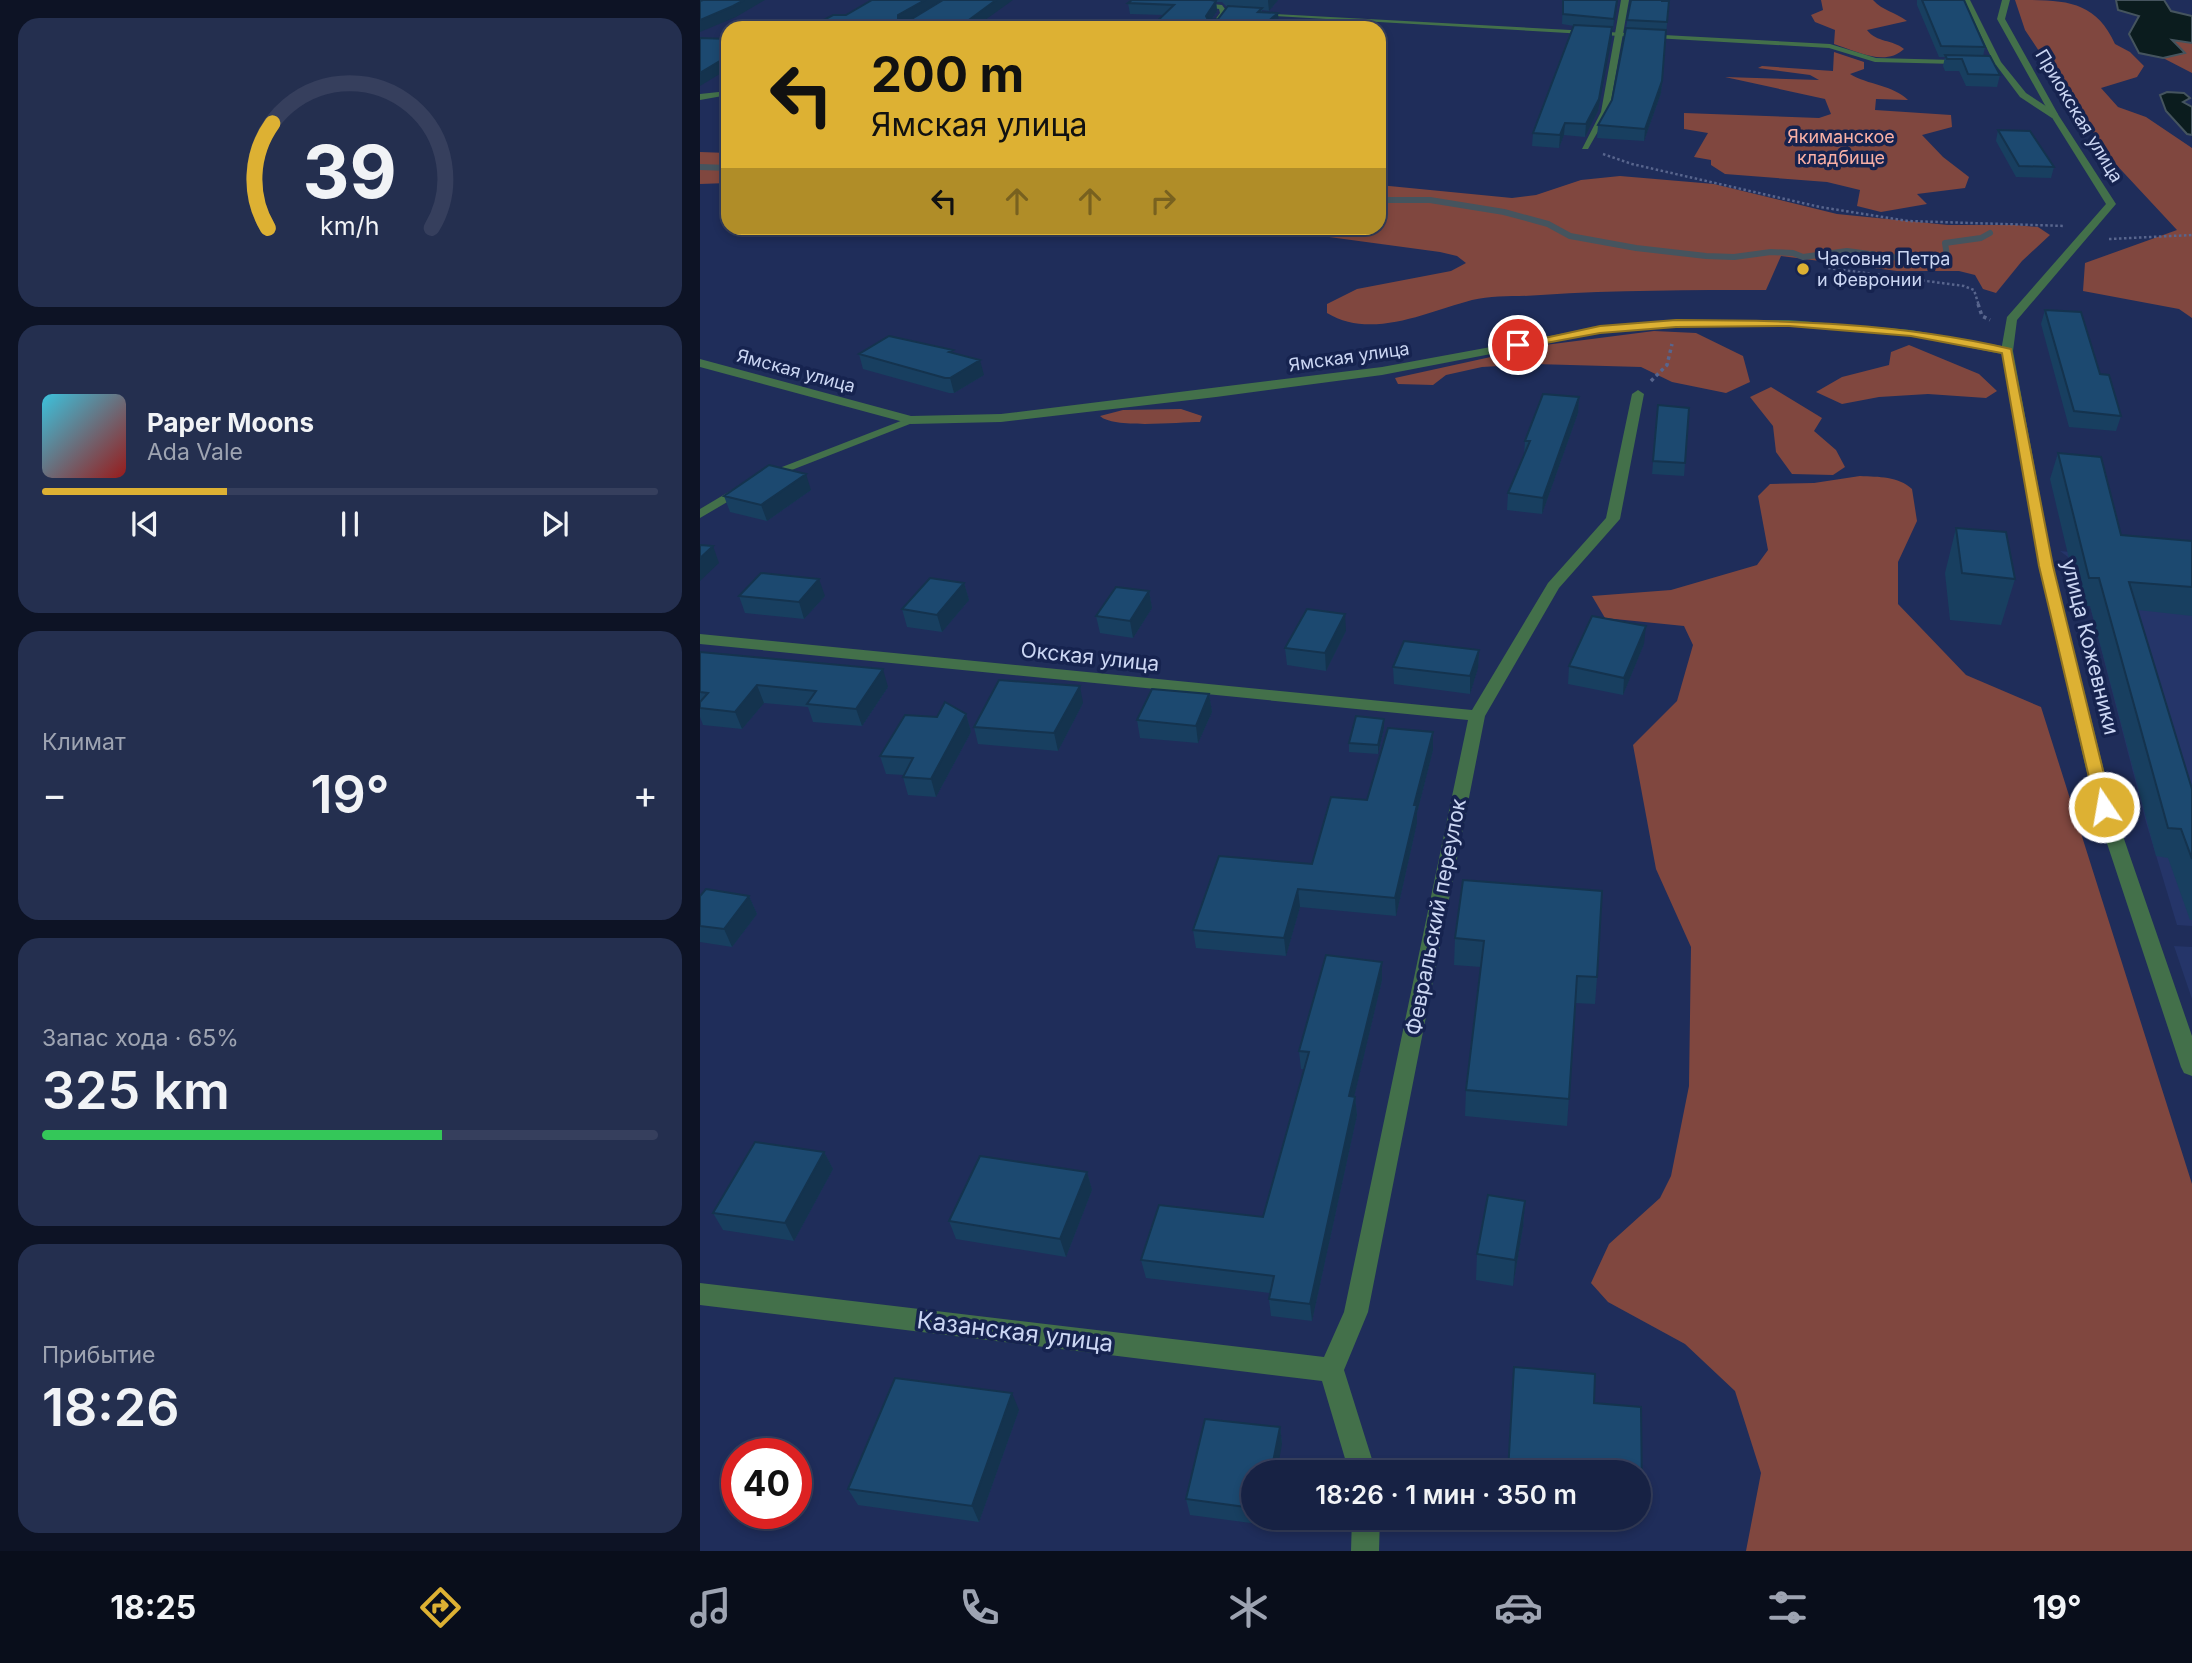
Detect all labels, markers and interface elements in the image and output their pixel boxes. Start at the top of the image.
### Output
text: 200 m [871,45,1024,104]
street label: Приокская улица [2031,45,2127,186]
icon: left [756,49,847,140]
text: Ямская улица [871,105,1088,144]
park label: Якиманское кладбище [1787,126,1895,168]
text: 39 [303,128,397,217]
icon: left [925,182,963,220]
icon: ahead [998,182,1036,220]
icon: ahead [1071,182,1109,220]
icon: right [1144,182,1182,220]
text: km/h [320,211,380,241]
place label: Часовня Петра и Февронии [1817,248,1950,290]
marker: Часовня Петра и Февронии [1795,261,1811,277]
pin [1488,315,1548,375]
icon: arrive [1499,326,1537,364]
street label: Ямская улица [1287,338,1411,375]
street label: Ямская улица [735,345,858,396]
text: Paper Moons [147,407,314,438]
text: Ada Vale [147,438,243,466]
icon: previous [126,505,164,543]
icon: pause [331,505,369,543]
icon: next [536,505,574,543]
street label: улица Кожевники [2057,556,2124,737]
street label: Окская улица [1019,637,1161,676]
text: Климат [42,728,126,756]
text: 19° [310,763,390,826]
position arrow [2067,770,2141,844]
text: − [42,771,67,817]
text: + [633,771,658,817]
street label: Февральский переулок [1400,796,1471,1037]
text: Запас хода · 65% [42,1024,239,1052]
text: 325 km [42,1059,230,1122]
street label: Казанская улица [915,1305,1115,1358]
text: Прибытие [42,1341,155,1369]
text: 18:26 [42,1376,180,1439]
speed limit sign: 40 [721,1438,812,1529]
text: 18:26 · 1 мин · 350 m [1315,1479,1577,1510]
icon: directions [416,1583,465,1632]
icon: music [686,1583,735,1632]
icon: phone [955,1583,1004,1632]
icon: climate [1224,1583,1273,1632]
icon: car [1494,1583,1543,1632]
icon: filters [1763,1583,1812,1632]
text: 18:25 [110,1588,196,1627]
text: 19° [2033,1588,2082,1627]

